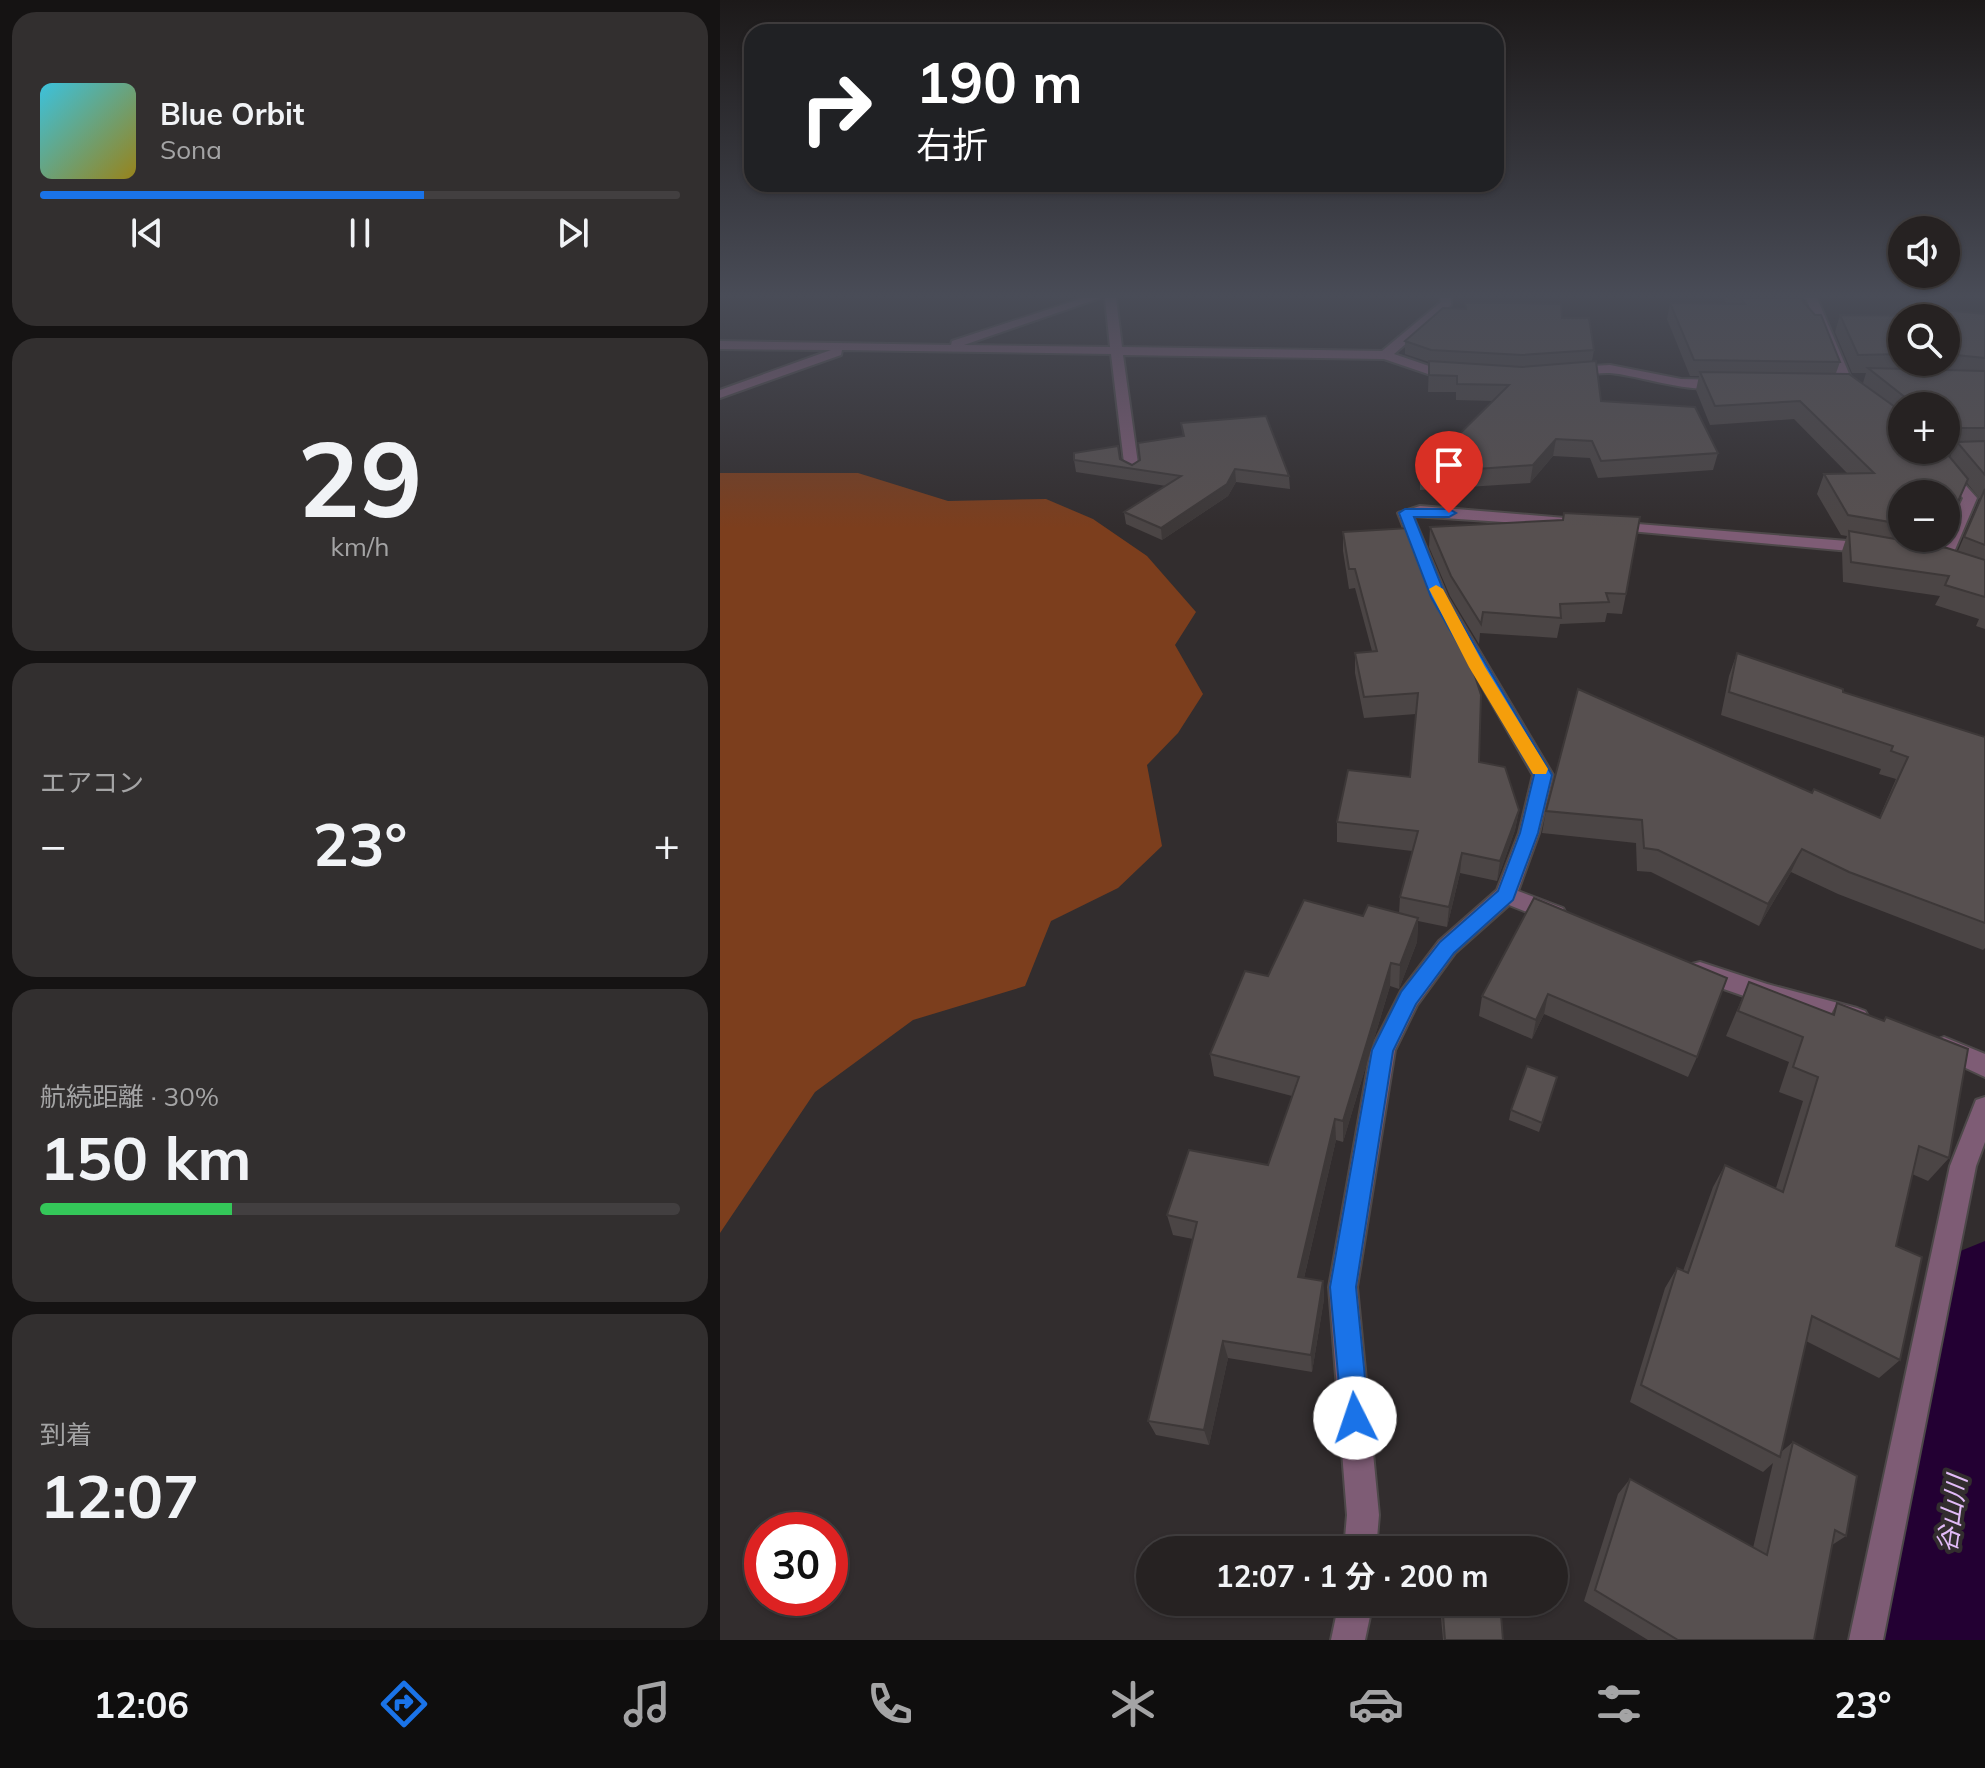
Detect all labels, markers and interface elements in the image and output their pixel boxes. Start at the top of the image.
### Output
text: 190 m [916,47,1083,117]
icon: right [784,56,888,160]
text: Blue Orbit [160,95,304,133]
text: 右折 [916,122,988,167]
text: Sona [160,133,222,166]
icon: previous [125,211,169,255]
icon: pause [338,211,382,255]
icon: next [551,211,595,255]
map controls [1888,216,1960,552]
button: sound [1888,216,1960,288]
button: search [1888,304,1960,376]
button: + [1888,392,1960,464]
text: 29 [298,412,422,543]
pin [1415,431,1483,513]
icon: arrive [1427,443,1471,487]
button: − [1888,480,1960,552]
text: km/h [331,530,389,563]
text: エアコン [40,766,144,799]
text: 23° [313,806,407,881]
text: − [40,817,66,872]
text: + [654,817,680,872]
text: 航続距離 · 30% [40,1080,219,1113]
text: 150 km [40,1120,252,1195]
position arrow [1313,1376,1397,1460]
text: 到着 [40,1418,92,1451]
text: 12:07 [40,1458,199,1533]
water label: 谷山川 [1930,1470,1974,1555]
speed limit sign: 30 [744,1512,848,1616]
text: 12:07 · 1 分 · 200 m [1216,1557,1488,1595]
icon: directions [376,1676,432,1732]
icon: music [619,1676,675,1732]
icon: phone [862,1676,918,1732]
icon: climate [1105,1676,1161,1732]
icon: car [1348,1676,1404,1732]
icon: filters [1591,1676,1647,1732]
text: 12:06 [94,1682,189,1727]
text: 23° [1835,1682,1891,1727]

